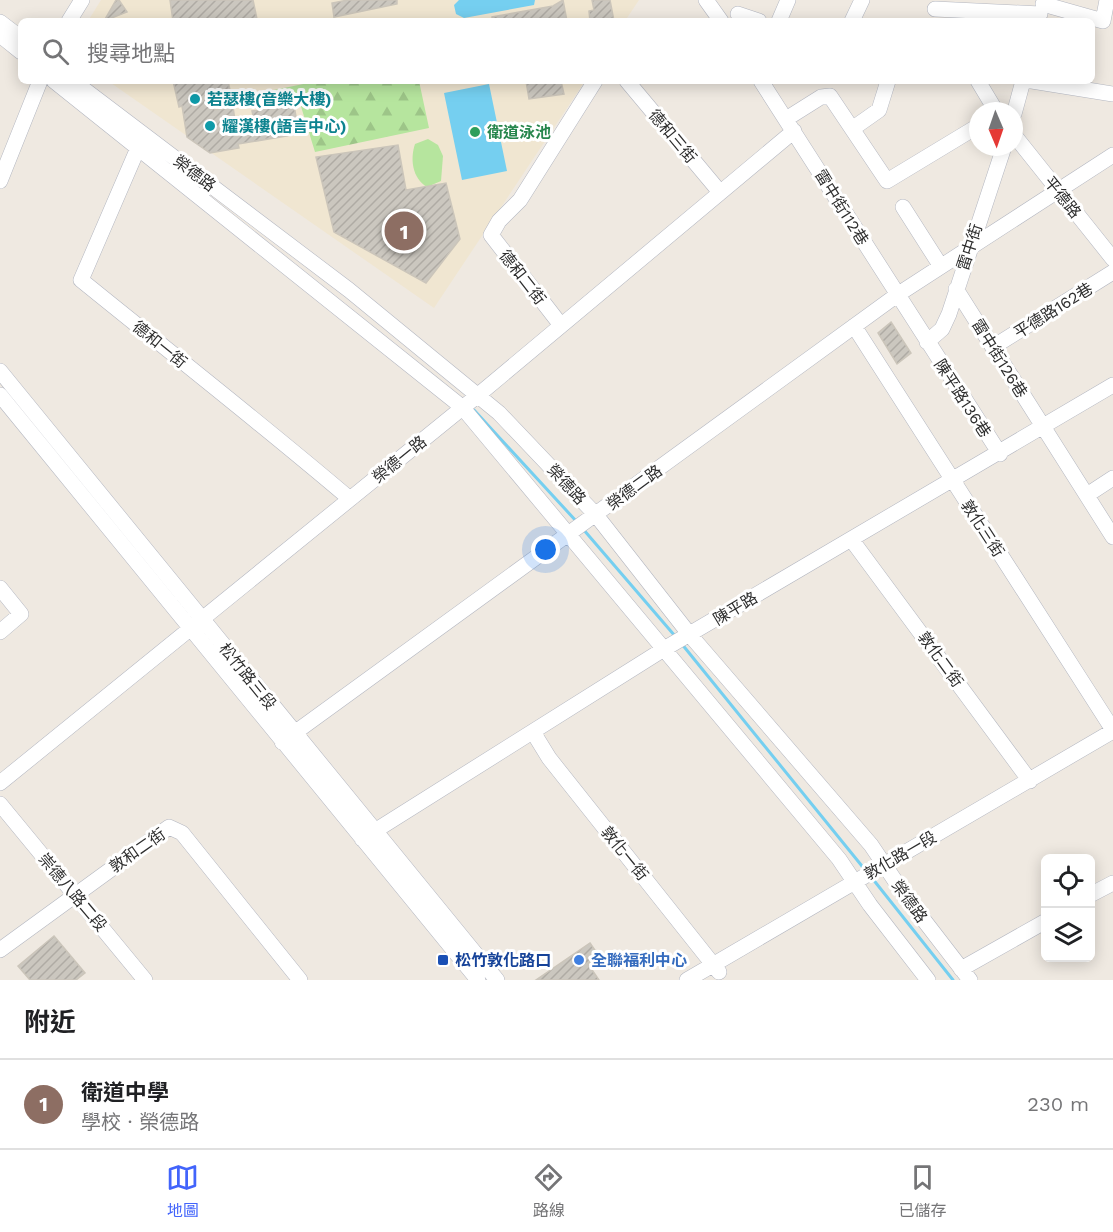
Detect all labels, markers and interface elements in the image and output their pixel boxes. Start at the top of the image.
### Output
search box [18,18,1095,84]
icon: search [39,35,72,68]
text: 搜尋地點 [87,41,175,66]
place label: 若瑟樓(音樂大樓) [207,90,332,109]
marker: 若瑟樓(音樂大樓) [188,92,202,106]
north arrow [969,102,1023,156]
street label: 德和三街 [645,106,700,167]
place label: 耀漢樓(語言中心) [222,117,347,136]
marker: 耀漢樓(語言中心) [203,119,217,133]
place label: 衛道泳池 [487,123,551,142]
marker: 衛道泳池 [468,125,482,139]
street label: 榮德路 [170,151,220,195]
street label: 雷中街112巷 [811,166,872,249]
street label: 平德路 [1040,173,1085,222]
pin: 1 [384,208,424,254]
street label: 雷中街 [953,221,986,273]
street label: 德和二街 [495,246,550,308]
street label: 平德路162巷 [1010,279,1096,342]
street label: 雷中街126巷 [968,315,1031,401]
street label: 德和一街 [129,317,191,372]
street label: 陳平路136巷 [930,356,995,441]
street label: 榮德一路 [368,432,430,487]
street label: 榮德路 [543,460,590,508]
street label: 榮德二路 [603,461,666,514]
street label: 敦化三街 [957,496,1008,560]
your location [531,535,560,564]
street label: 陳平路 [710,588,761,629]
street label: 敦化二街 [914,628,967,691]
street label: 松竹路三段 [215,639,280,713]
street label: 敦化一街 [597,822,652,884]
street label: 敦和二街 [106,824,169,877]
street label: 敦化路一段 [861,827,940,884]
street label: 崇德八路二段 [34,849,111,935]
map controls [1041,854,1095,962]
button: locate [1041,854,1095,908]
street label: 榮德路 [888,876,931,926]
button: layers [1041,908,1095,962]
place label: 松竹敦化路口 [455,951,551,970]
place label: 全聯福利中心 [591,951,687,970]
marker: 松竹敦化路口 [436,953,450,967]
marker: 全聯福利中心 [572,953,586,967]
text: 附近 [24,1007,76,1037]
text: 衛道中學 [81,1080,169,1105]
text: 1 [39,1092,48,1116]
text: 230 m [1027,1092,1089,1116]
text: 學校 · 榮德路 [81,1110,199,1134]
tab: 地圖 [166,1161,199,1221]
tab: 路線 [532,1161,565,1221]
tab: 已儲存 [898,1161,946,1221]

